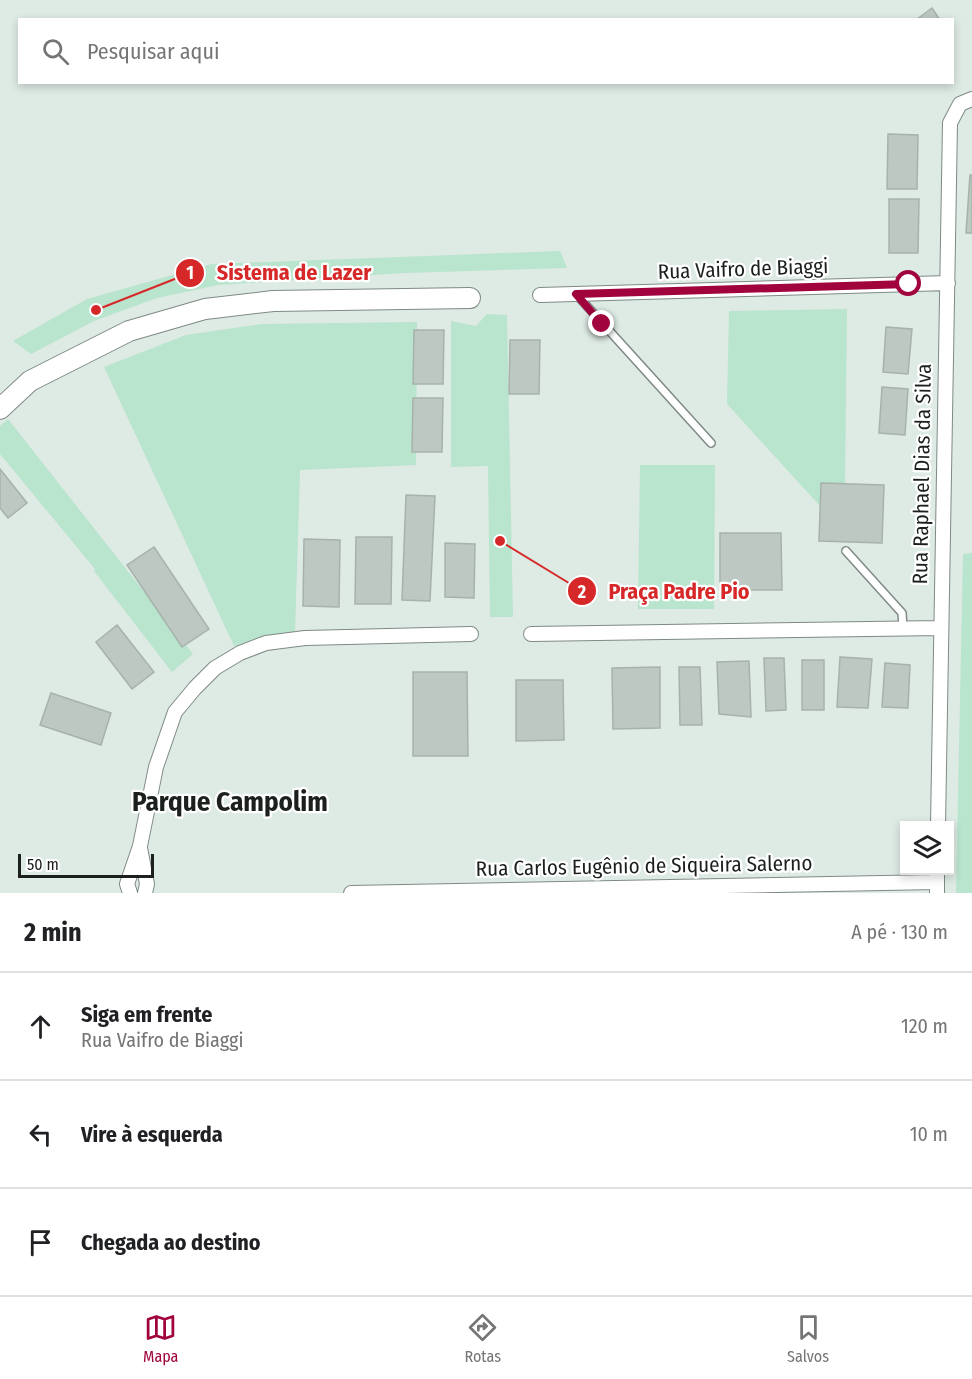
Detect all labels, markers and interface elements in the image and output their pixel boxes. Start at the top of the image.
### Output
search box [18,18,954,84]
icon: search [39,35,72,68]
text: Pesquisar aqui [87,38,219,65]
callout: Sistema de Lazer [175,253,384,293]
street label: Rua Vaifro de Biaggi [657,253,829,285]
text: Sistema de Lazer [217,259,372,286]
text: 1 [186,262,194,284]
route start [895,270,921,296]
route end [588,310,614,336]
street label: Rua Raphael Dias da Silva [907,363,937,585]
callout: Praça Padre Pio [567,571,762,611]
text: Praça Padre Pio [608,578,750,605]
text: 2 [577,581,586,603]
district label: Parque Campolim [132,786,328,818]
map controls [900,821,954,875]
button: layers [900,821,954,875]
street label: Rua Carlos Eugênio de Siqueira Salerno [475,850,813,882]
scale bar [18,851,154,878]
text: 50 m [27,855,59,874]
text: 2 min [24,917,82,948]
text: A pé · 130 m [851,920,948,944]
text: Siga em frente [81,1001,212,1028]
icon: ahead [24,1010,57,1043]
text: 120 m [901,1014,948,1038]
text: Rua Vaifro de Biaggi [81,1028,244,1052]
icon: left [24,1118,57,1151]
text: Vire à esquerda [81,1121,223,1148]
text: 10 m [910,1122,948,1146]
icon: arrive [24,1226,57,1259]
text: Chegada ao destino [81,1229,261,1256]
tab: Mapa [143,1311,178,1366]
tab: Rotas [464,1311,501,1366]
tab: Salvos [787,1311,829,1366]

